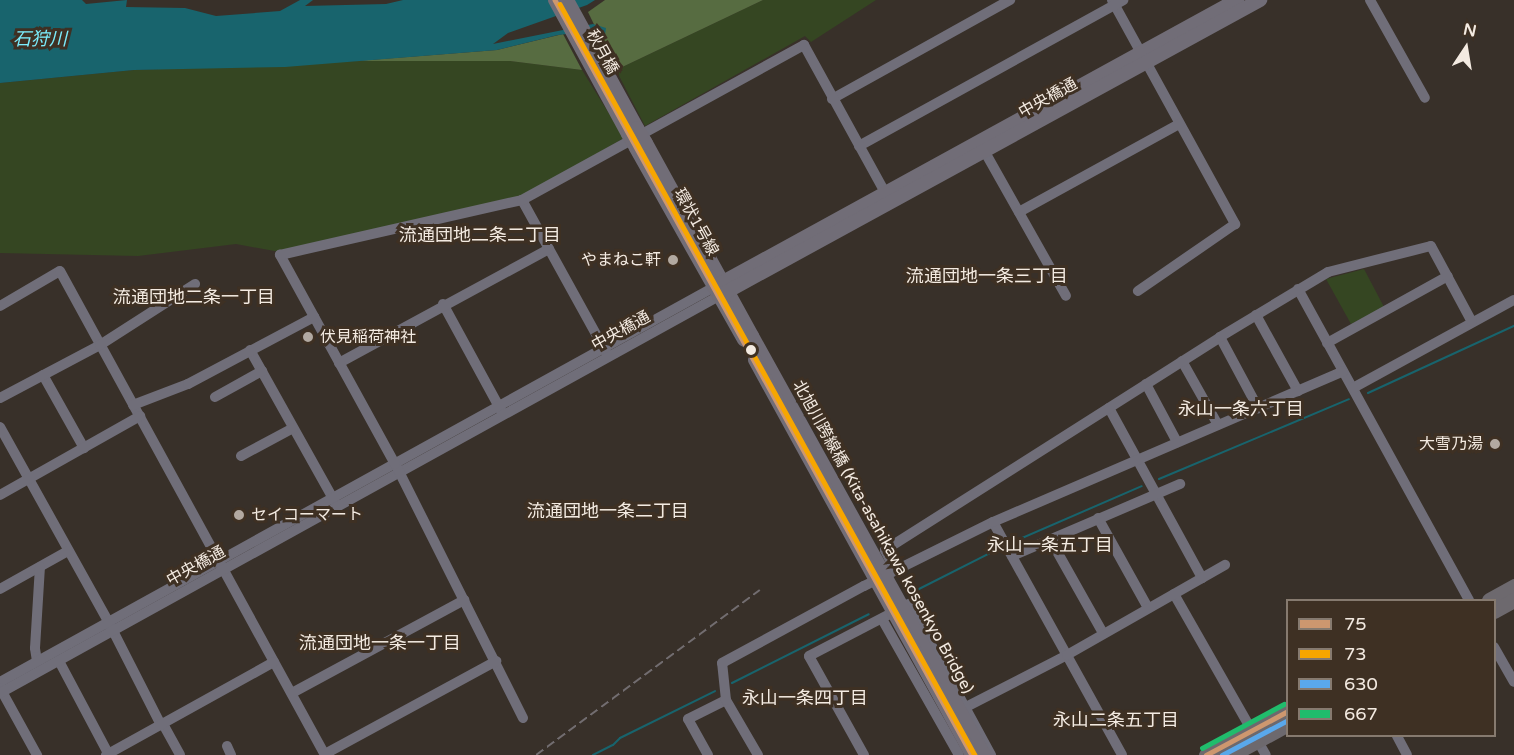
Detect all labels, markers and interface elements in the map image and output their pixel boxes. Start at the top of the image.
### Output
north arrow [1436,18,1496,78]
text: N [1461,19,1478,42]
street label: 秋月橋 [582,26,622,78]
water label: 石狩川 [13,28,67,50]
street label: 中央橋通 [1015,74,1081,122]
street label: 環状1号線 [670,185,722,259]
district label: 流通団地二条二丁目 [399,224,561,246]
place label: やまねこ軒 [581,250,661,270]
marker: やまねこ軒 [666,253,680,267]
district label: 流通団地一条三丁目 [906,265,1068,287]
district label: 流通団地二条一丁目 [113,286,275,308]
street label: 中央橋通 [588,307,654,355]
place label: 伏見稲荷神社 [320,327,416,347]
marker: 伏見稲荷神社 [301,330,315,344]
unlabelled marker [745,344,757,356]
street label: 北旭川跨線橋 (Kita-asahikawa kosenkyo Bridge) [789,377,977,697]
district label: 永山一条六丁目 [1178,398,1304,420]
place label: 大雪乃湯 [1419,434,1483,454]
marker: 大雪乃湯 [1488,437,1502,451]
district label: 流通団地一条二丁目 [527,500,689,522]
place label: セイコーマート [251,505,363,525]
marker: セイコーマート [232,508,246,522]
district label: 永山一条五丁目 [987,534,1113,556]
street label: 中央橋通 [163,542,229,590]
legend [1286,599,1496,737]
text: 75 [1344,613,1367,635]
district label: 流通団地一条一丁目 [299,632,461,654]
text: 73 [1344,643,1367,665]
text: 630 [1344,673,1378,695]
district label: 永山一条四丁目 [742,687,868,709]
text: 667 [1344,703,1378,725]
district label: 永山二条五丁目 [1053,709,1179,731]

